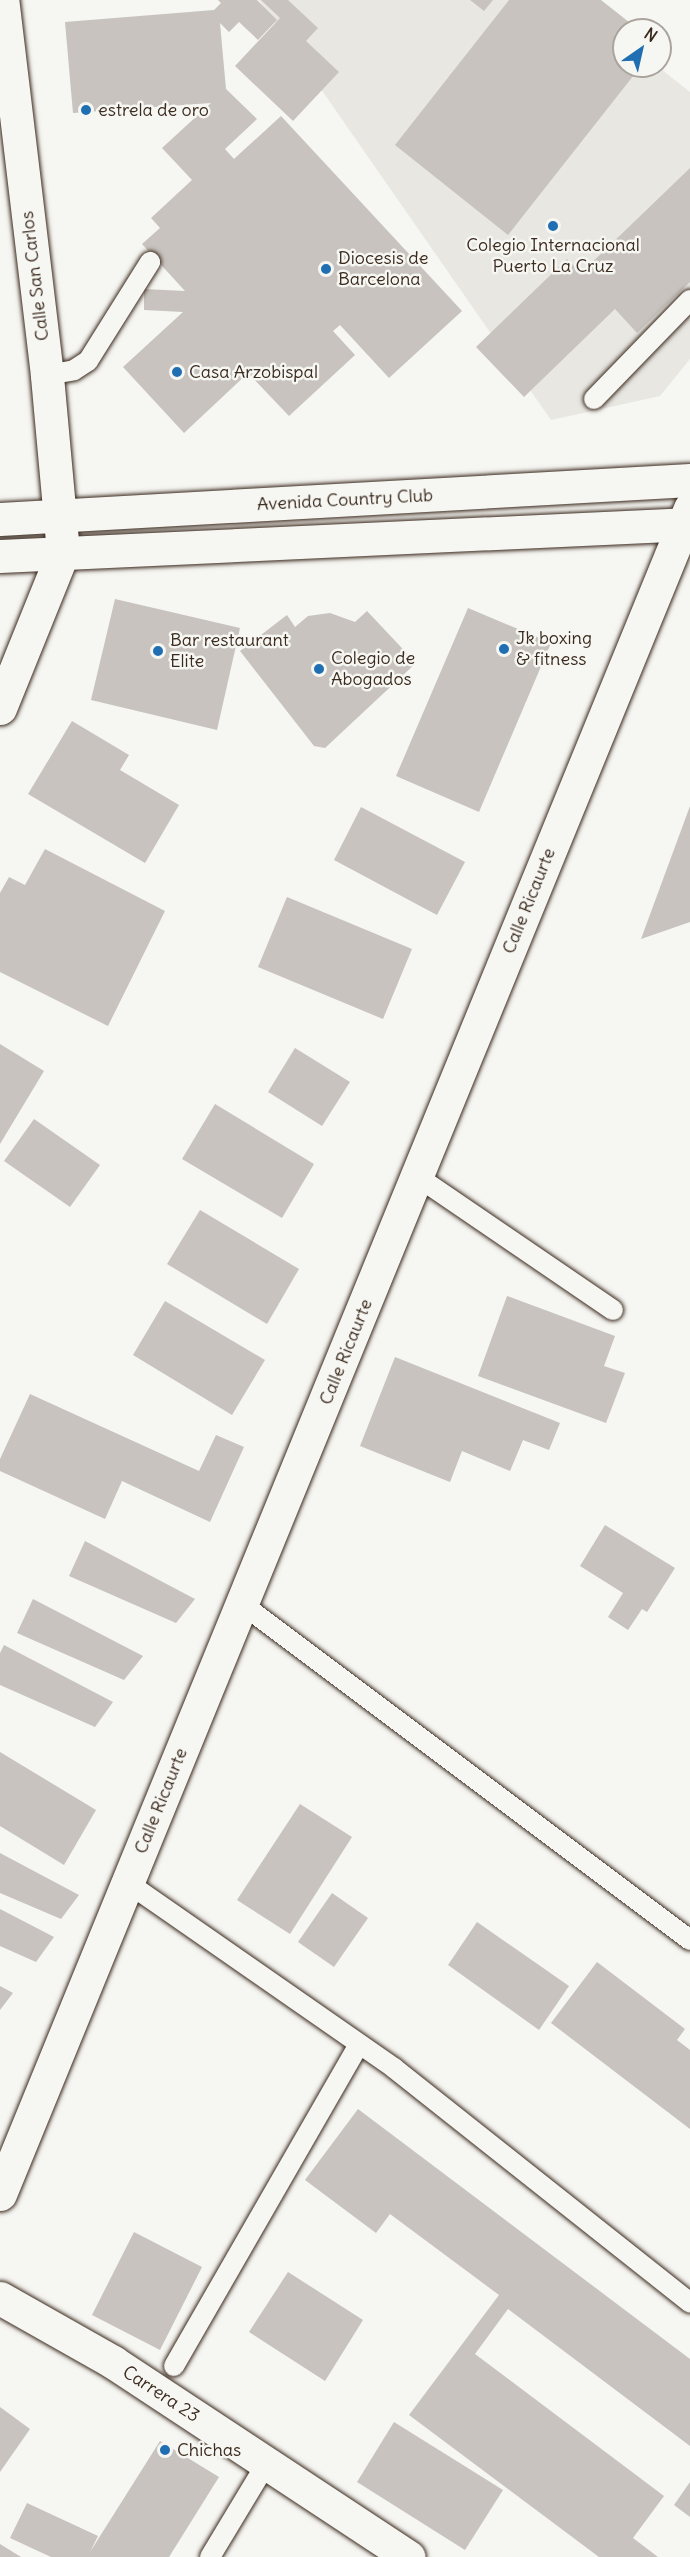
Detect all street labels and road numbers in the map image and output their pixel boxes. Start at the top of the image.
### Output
street label: Calle San Carlos [16,210,54,342]
street label: Avenida Country Club [256,485,434,515]
street label: Calle Ricaurte [498,845,560,957]
street label: Calle Ricaurte [315,1296,377,1408]
street label: Calle Ricaurte [130,1745,192,1857]
street label: Carrera 23 [118,2361,204,2427]

